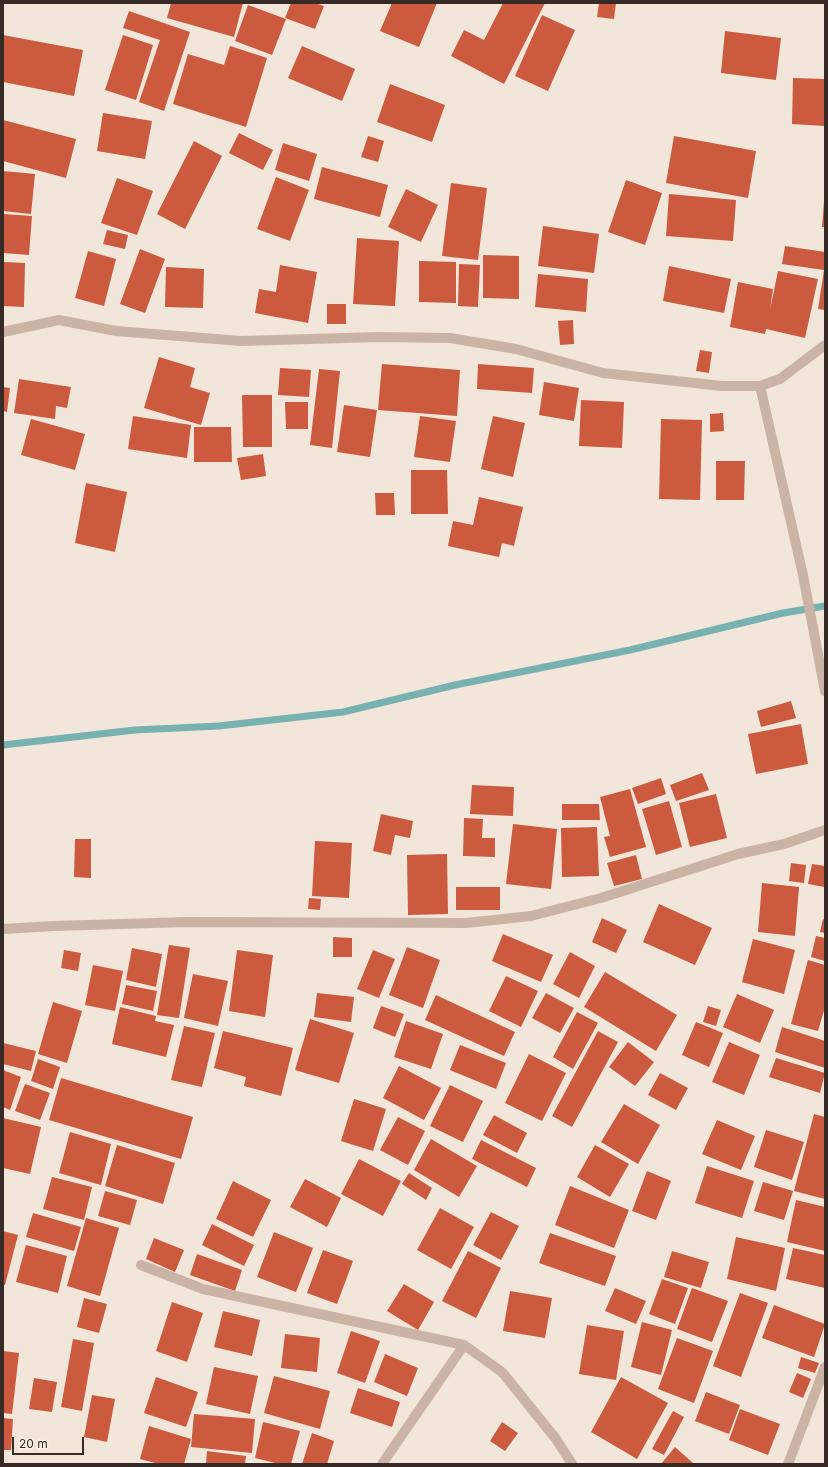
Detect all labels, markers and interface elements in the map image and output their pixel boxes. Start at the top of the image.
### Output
scale bar [14,1429,86,1455]
text: 20 m [19,1436,48,1451]

